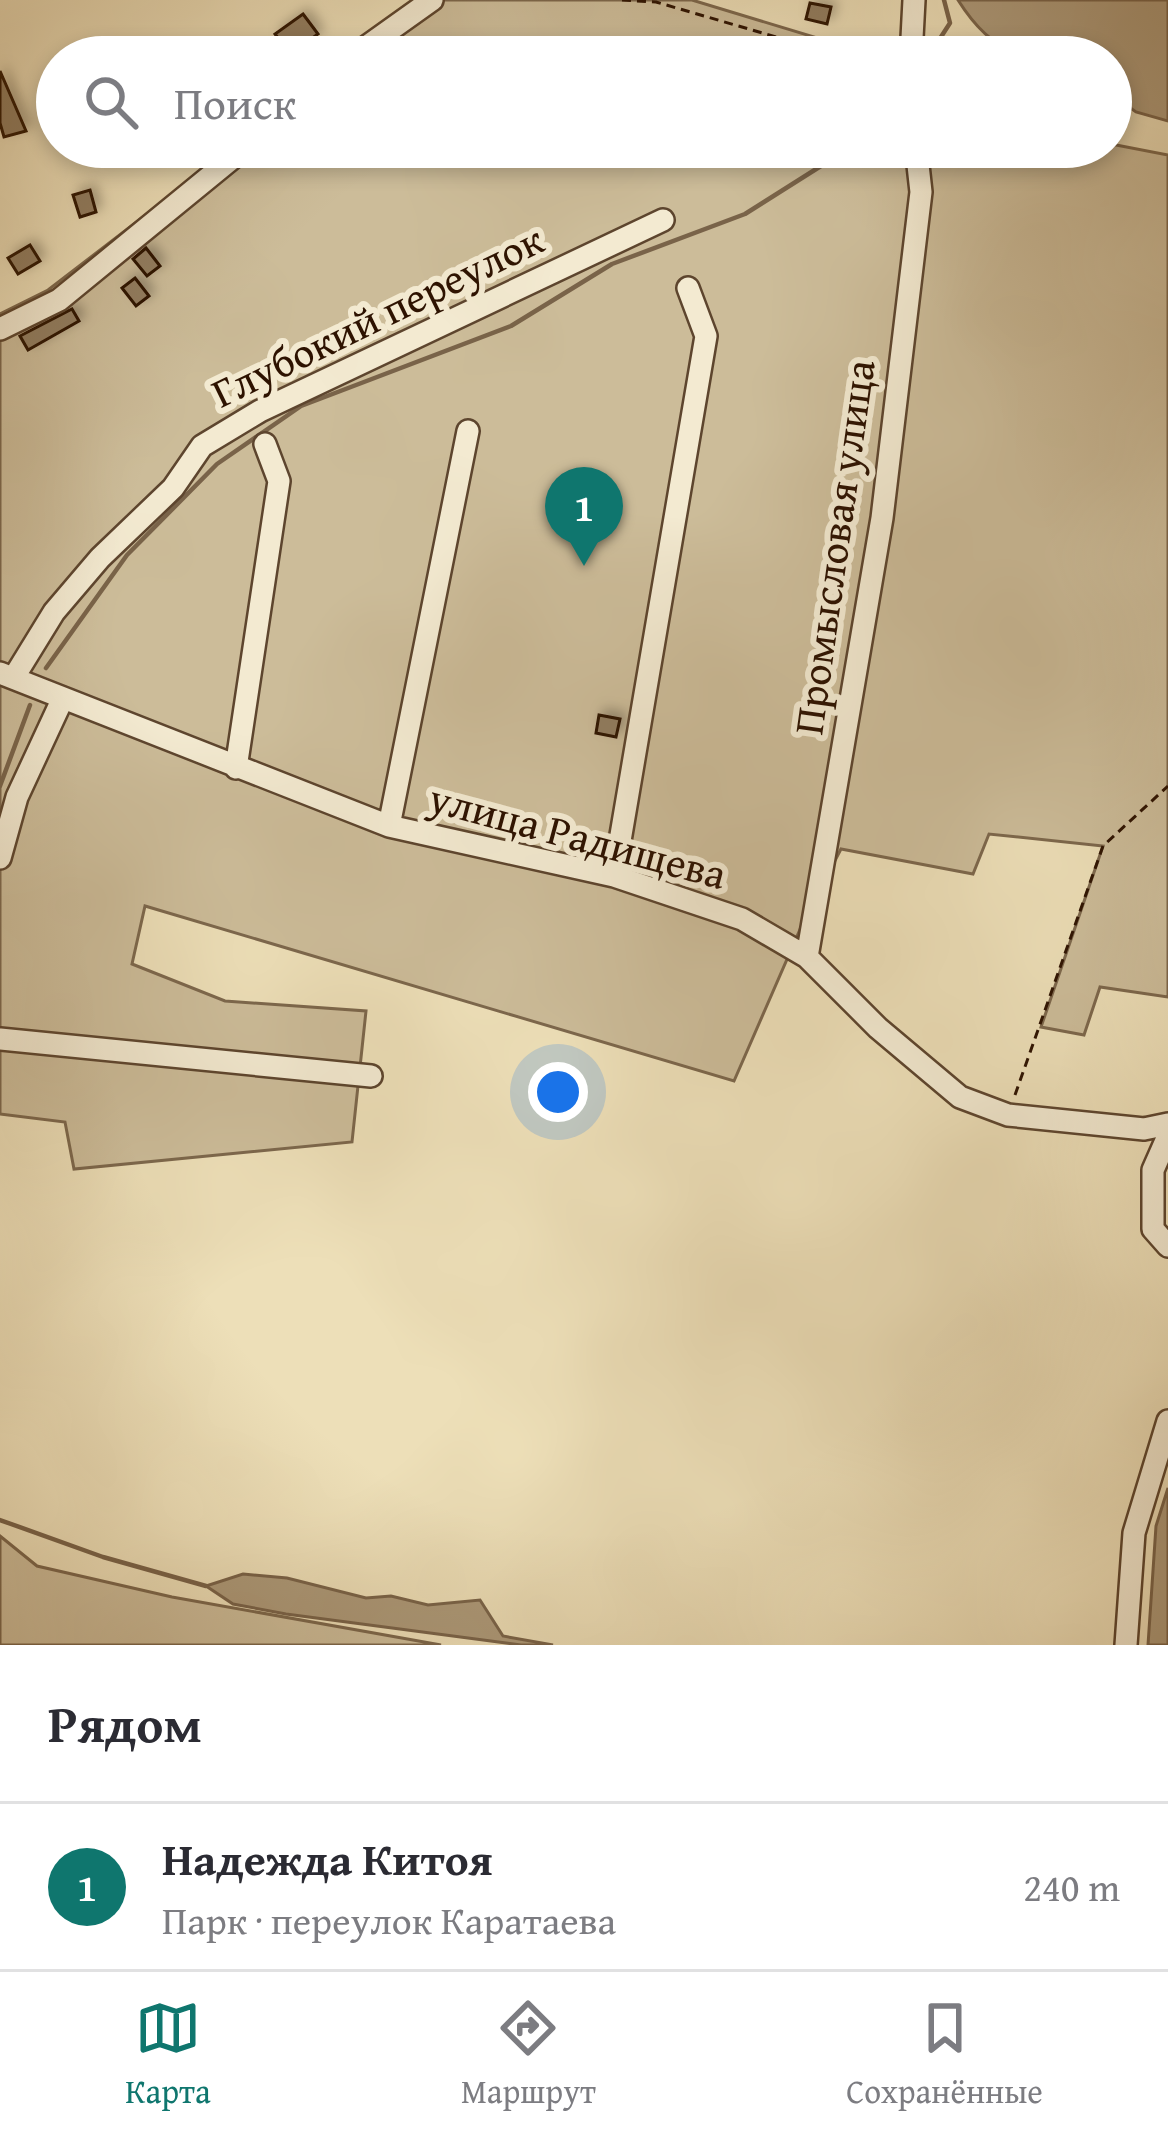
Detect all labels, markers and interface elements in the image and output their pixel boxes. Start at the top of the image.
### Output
search box [36,36,1132,168]
icon: search [78,69,144,135]
text: Поиск [174,70,296,135]
street label: Глубокий переулок [201,208,553,422]
street label: Промысловая улица [776,356,890,738]
pin: 1 [545,467,623,566]
street label: улица Радищева [422,766,733,904]
your location [528,1062,588,1122]
text: Рядом [48,1686,202,1761]
text: Надежда Китоя [162,1826,493,1891]
text: 1 [77,1858,97,1915]
text: 240 m [1023,1858,1120,1915]
text: Парк · переулок Каратаева [162,1891,616,1948]
tab: Карта [125,1995,211,2115]
tab: Маршрут [461,1995,596,2115]
tab: Сохранённые [846,1995,1043,2115]

